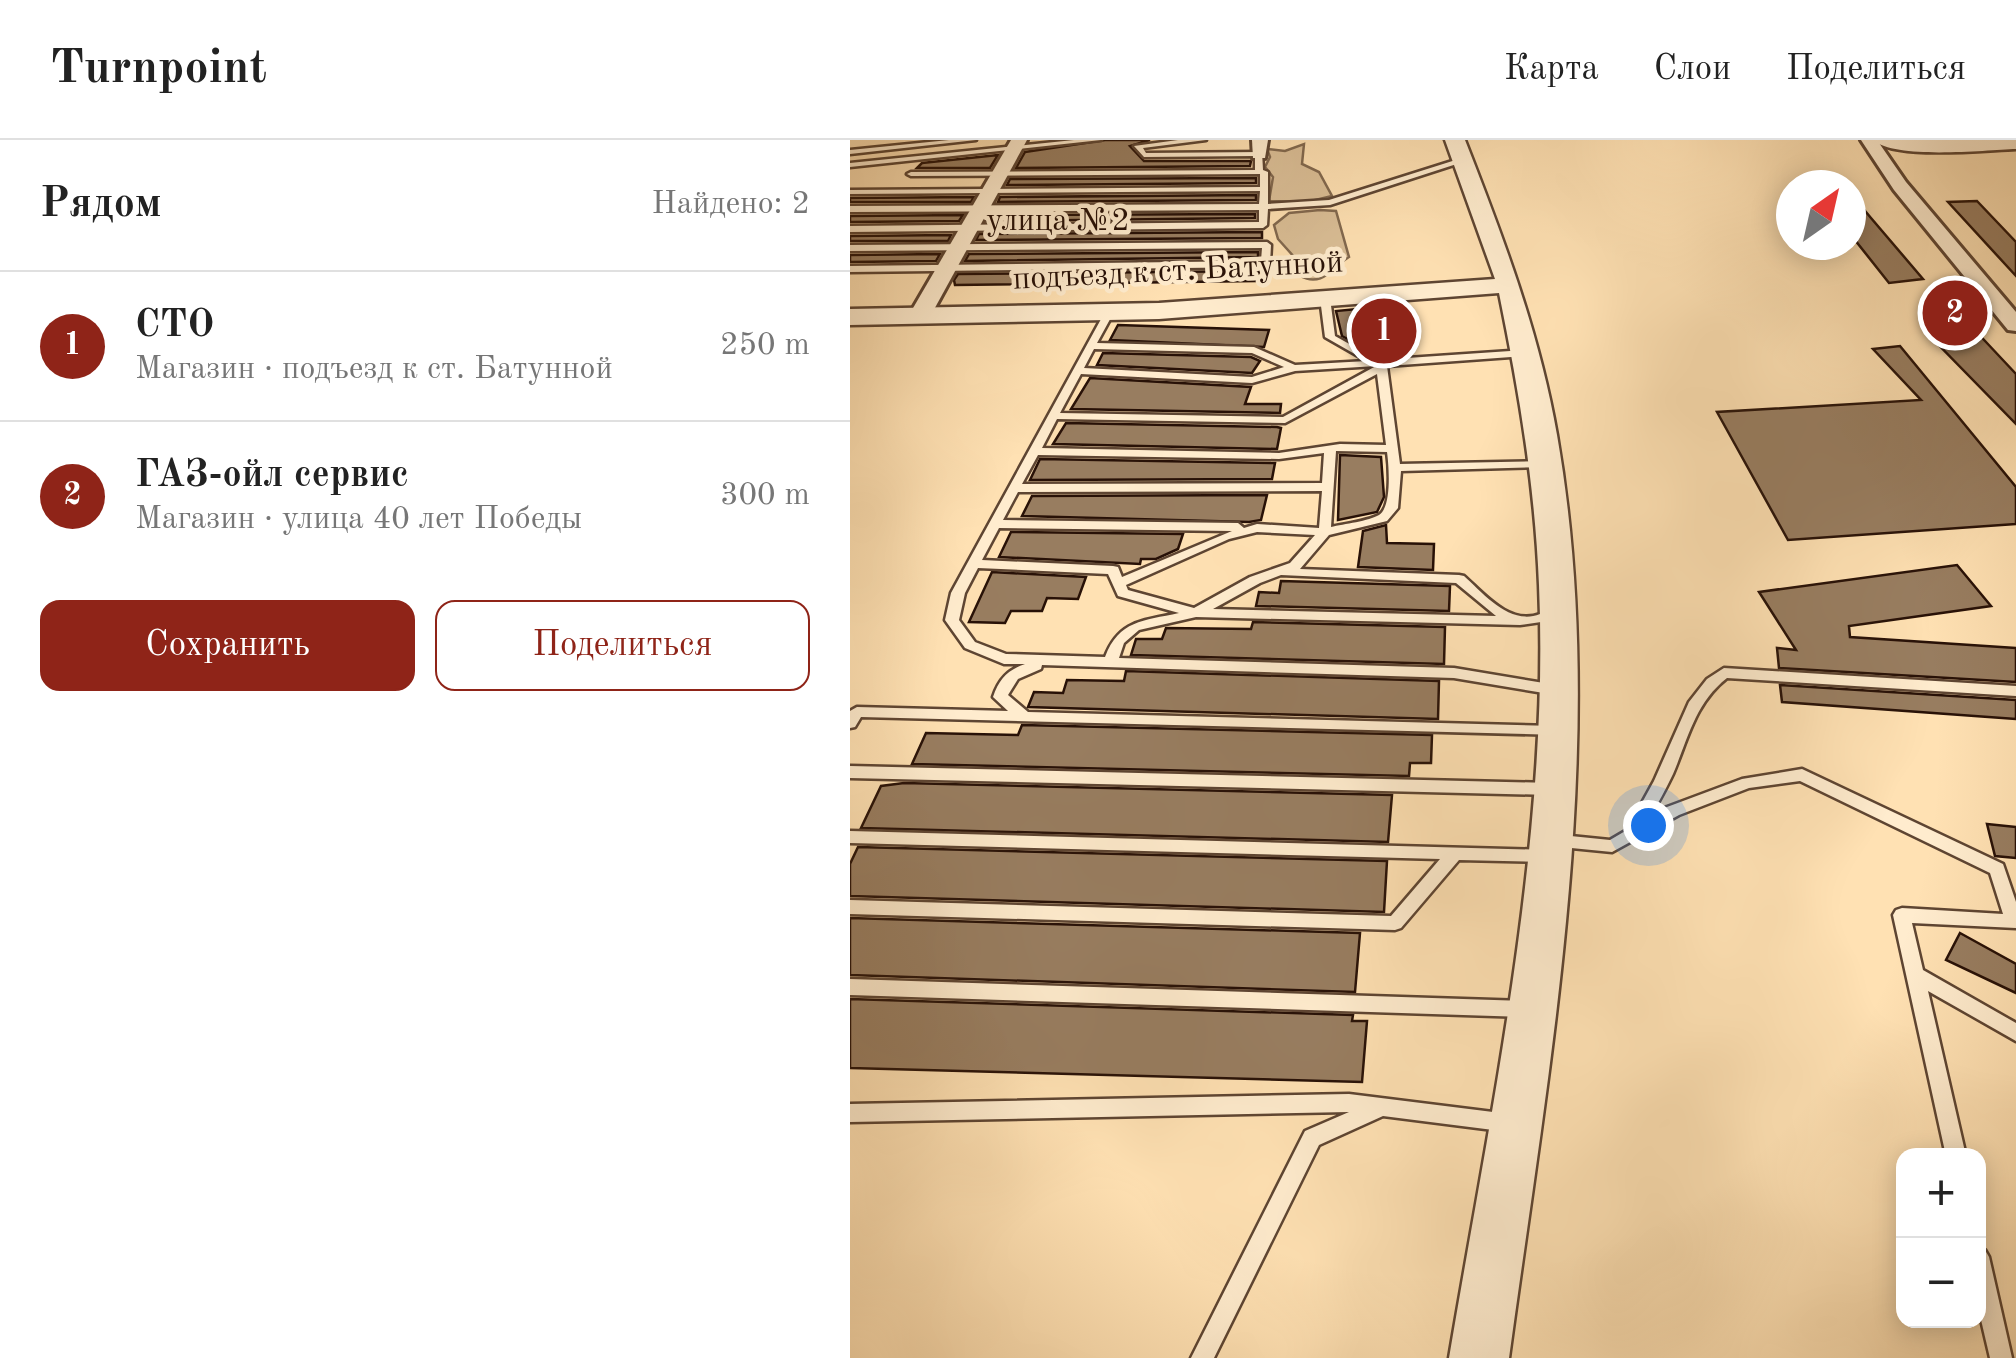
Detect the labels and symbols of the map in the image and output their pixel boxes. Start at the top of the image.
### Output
north arrow [1776,170,1866,260]
street label: улица №2 [986,206,1130,238]
street label: подъезд к ст. Батунной [1012,247,1344,297]
pin: 2 [1922,276,1988,350]
pin: 1 [1352,294,1416,368]
your location [1623,800,1674,851]

